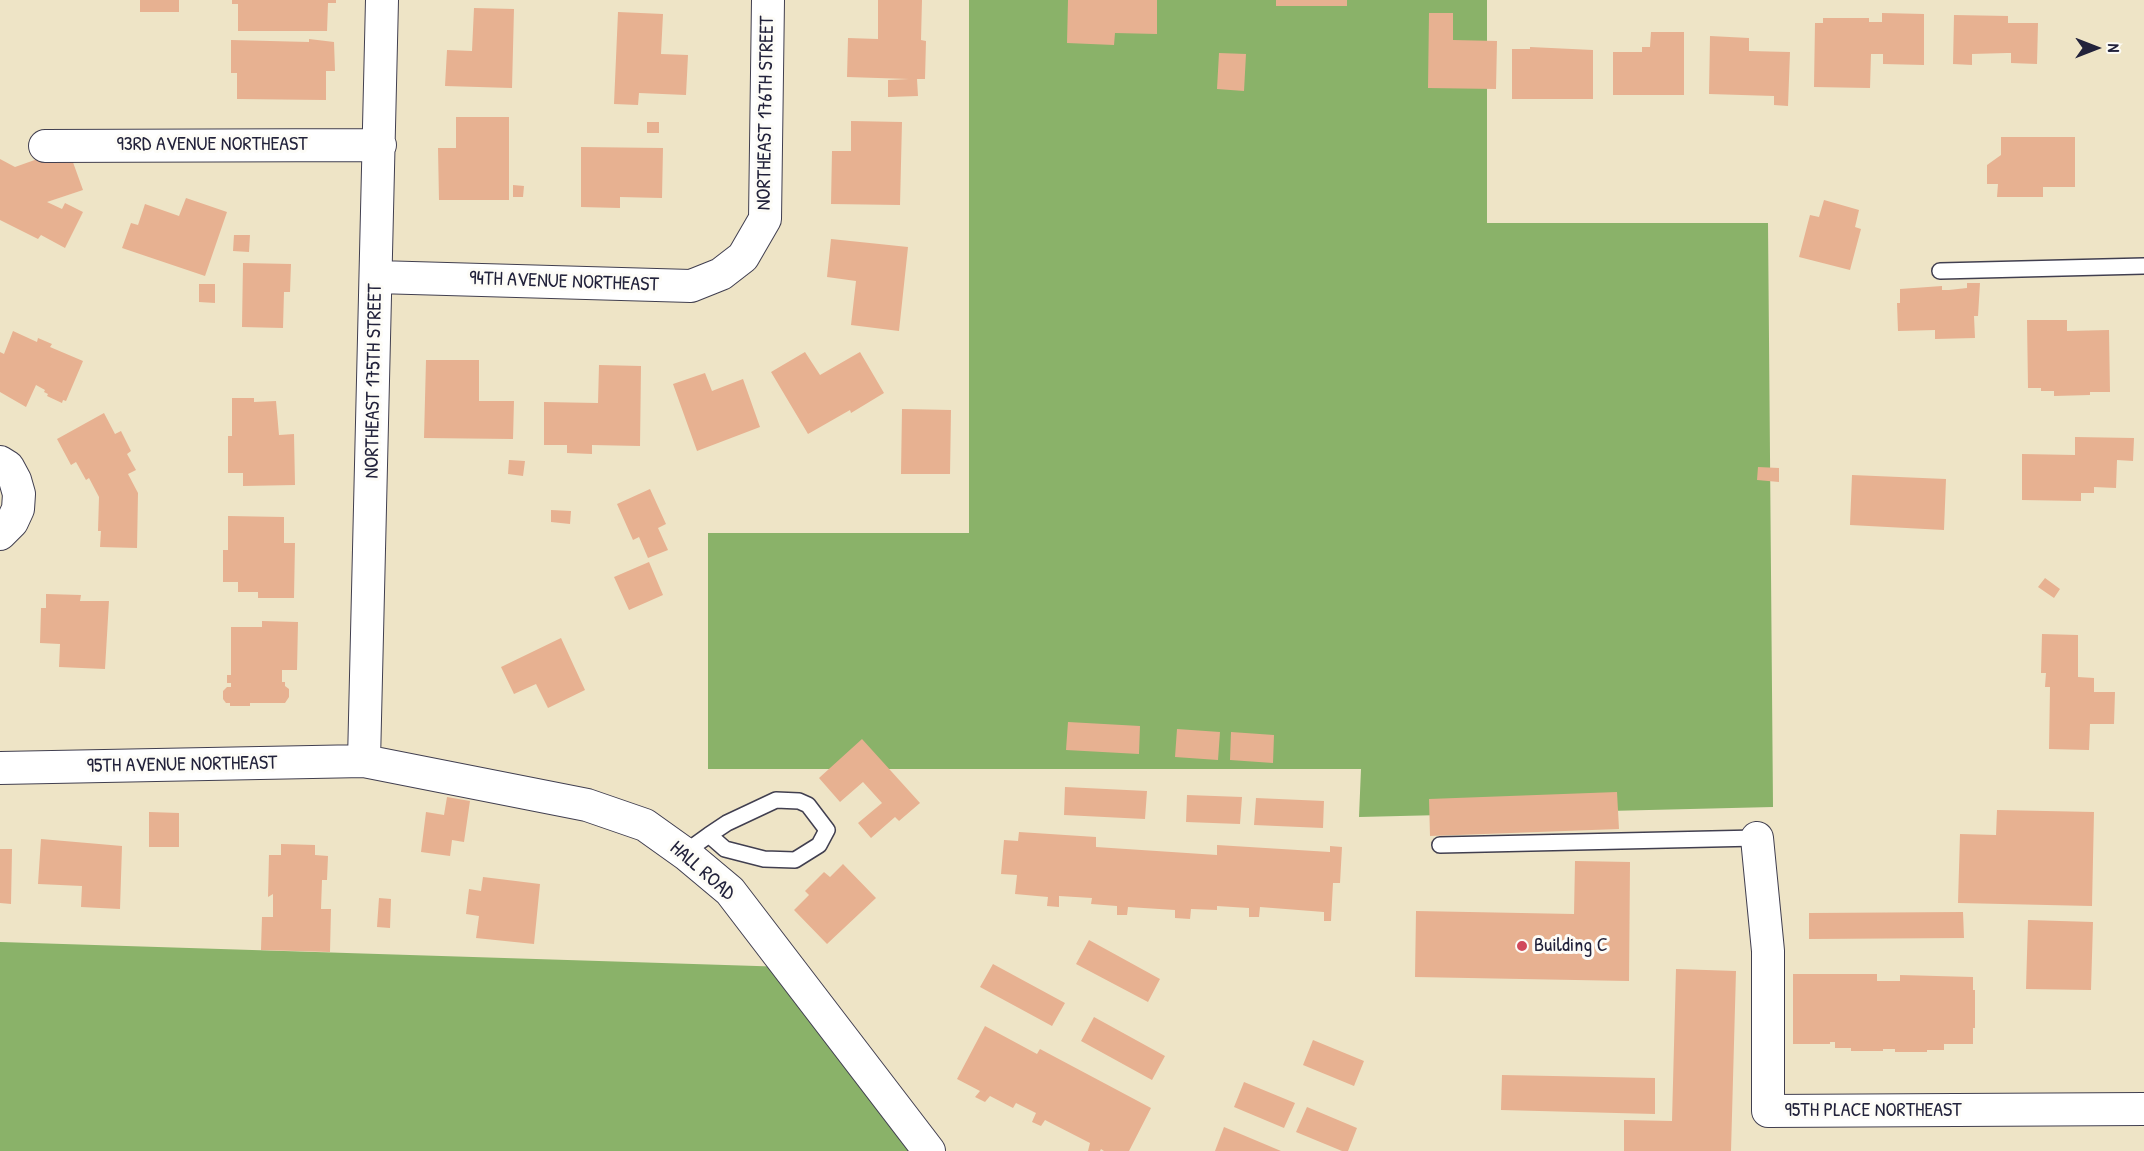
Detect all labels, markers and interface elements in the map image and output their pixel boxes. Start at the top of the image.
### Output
street label: NORTHEAST 176TH STREET [752,16,780,210]
north arrow [2066,18,2126,78]
text: N [2103,44,2125,52]
street label: 93RD AVENUE NORTHEAST [116,133,308,157]
street label: 94TH AVENUE NORTHEAST [469,267,659,297]
street label: NORTHEAST 175TH STREET [360,283,388,479]
street label: 95TH AVENUE NORTHEAST [86,751,278,779]
street label: HALL ROAD [665,836,739,906]
place label: Building C [1534,934,1608,958]
marker: Building C [1515,939,1529,953]
street label: 95TH PLACE NORTHEAST [1784,1099,1962,1123]

